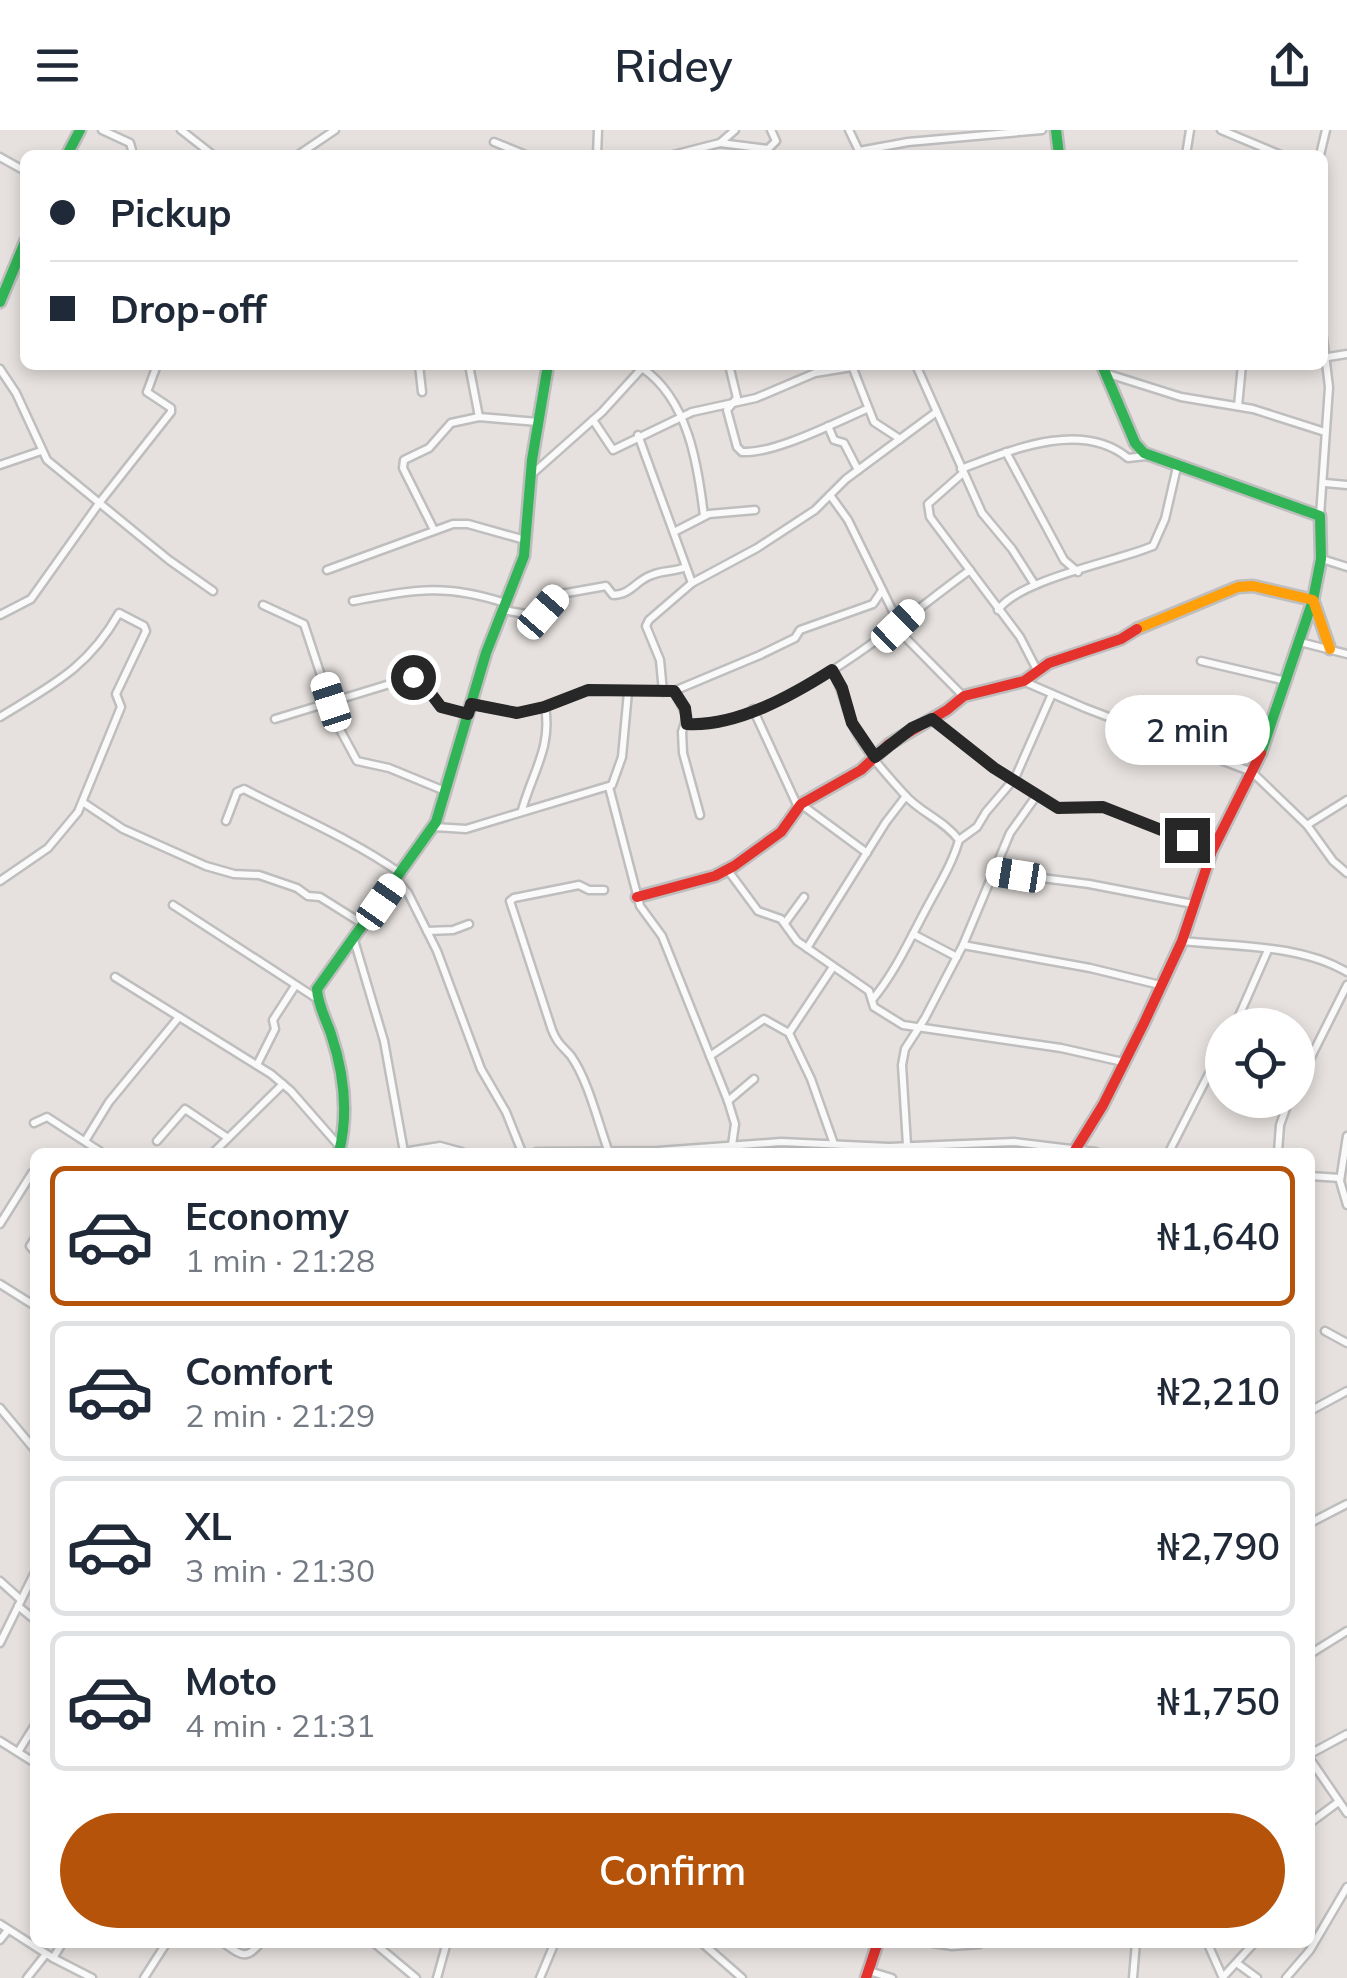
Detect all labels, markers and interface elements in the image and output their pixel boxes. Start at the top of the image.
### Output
text: Ridey [614,37,733,93]
icon: menu [30,38,85,93]
icon: share [1262,38,1317,93]
text: Pickup [110,189,232,237]
text: Drop-off [110,285,267,333]
car [512,580,574,644]
car [866,594,930,658]
route start [391,655,436,700]
car [307,669,355,735]
callout: 2 min [1104,695,1270,765]
text: 2 min [1146,710,1229,750]
route end [1165,818,1210,863]
car [984,855,1048,895]
car [352,869,410,935]
map controls [1205,1008,1315,1118]
button: locate [1205,1008,1315,1118]
icon: car [65,1191,155,1281]
text: Economy [185,1192,349,1240]
text: ₦1,640 [1157,1212,1280,1260]
text: 1 min · 21:28 [185,1240,375,1280]
icon: car [65,1346,155,1436]
text: Comfort [185,1347,333,1395]
text: ₦2,210 [1157,1367,1280,1415]
text: 2 min · 21:29 [185,1395,375,1435]
icon: car [65,1501,155,1591]
text: XL [185,1502,232,1550]
text: ₦2,790 [1157,1522,1280,1570]
text: 3 min · 21:30 [185,1550,375,1590]
icon: car [65,1656,155,1746]
text: Moto [185,1657,277,1705]
text: ₦1,750 [1157,1677,1280,1725]
text: 4 min · 21:31 [185,1705,375,1745]
button: Confirm [60,1813,1285,1928]

